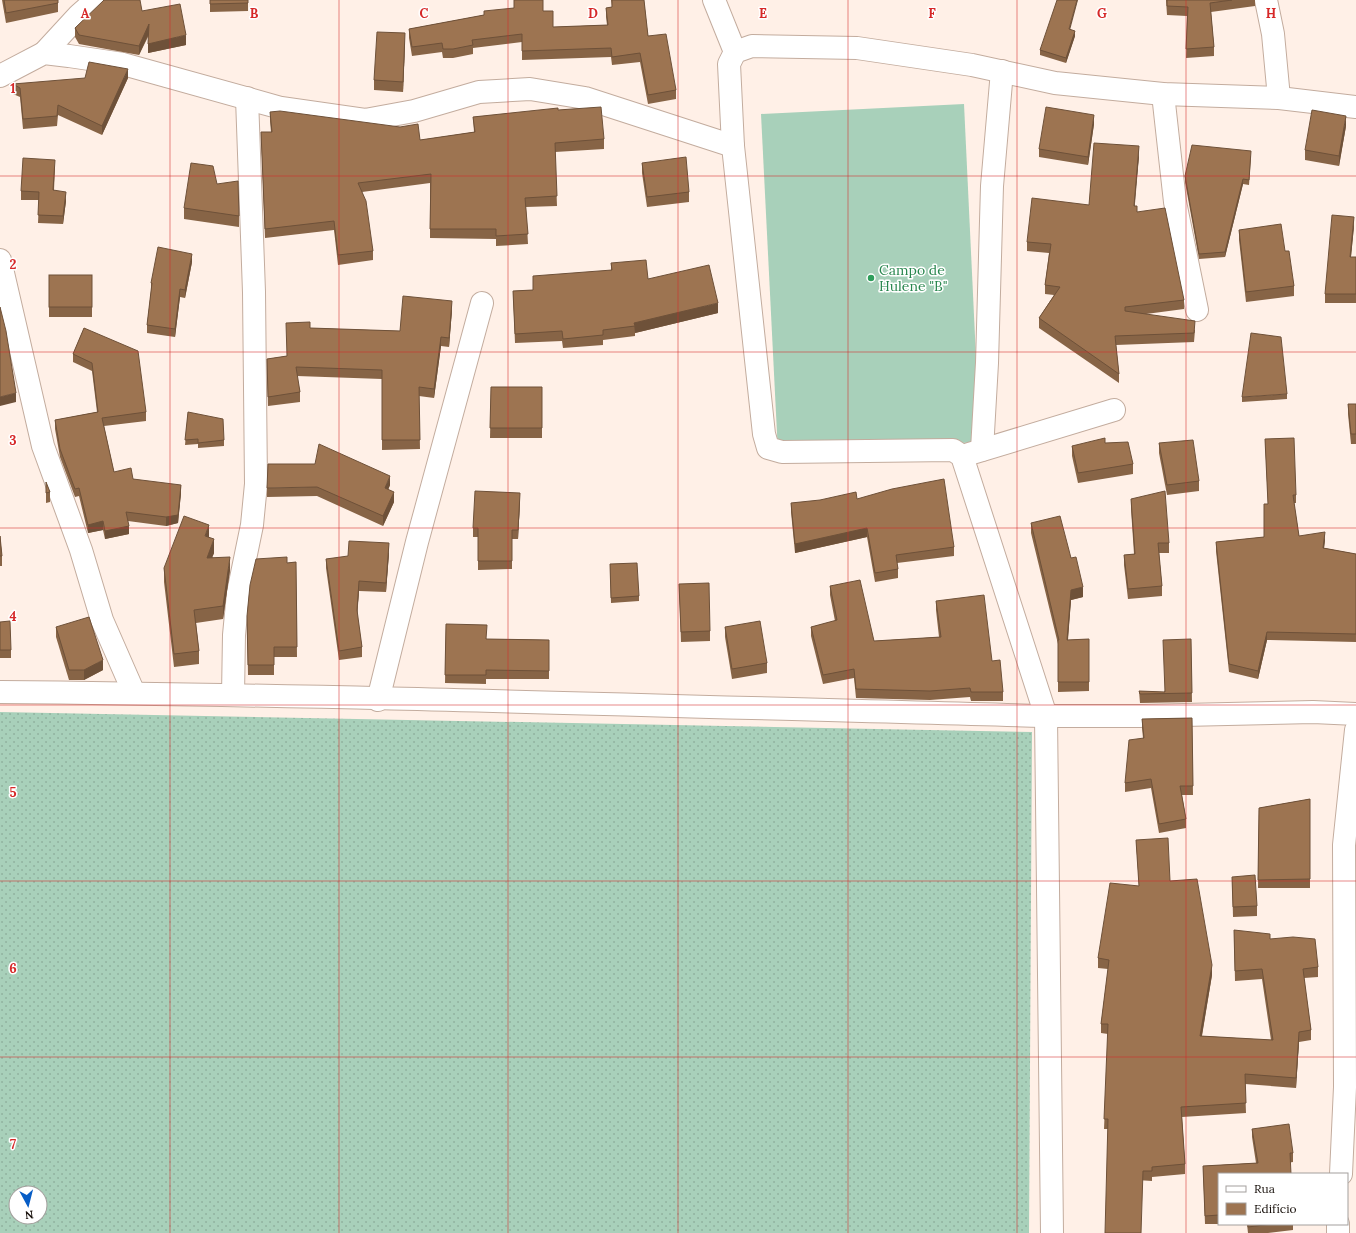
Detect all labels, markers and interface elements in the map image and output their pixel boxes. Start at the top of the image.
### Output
text: A [81,5,90,22]
text: B [250,5,259,22]
text: C [420,5,429,22]
text: D [588,5,598,22]
text: E [759,5,767,22]
text: F [928,5,936,22]
text: G [1097,5,1107,22]
text: H [1266,5,1276,22]
text: 1 [10,80,16,97]
text: 2 [10,256,17,273]
place label: Campo de Hulene "B" [879,261,948,295]
marker: Campo de Hulene "B" [866,273,876,283]
text: 3 [9,432,17,449]
text: 4 [9,608,17,625]
text: 5 [9,784,17,801]
text: 6 [9,960,17,977]
text: 7 [10,1136,16,1153]
legend [1218,1173,1348,1225]
text: Rua [1254,1181,1275,1196]
north arrow [8,1185,48,1225]
text: Edifício [1254,1201,1297,1216]
text: N [24,1207,34,1222]

